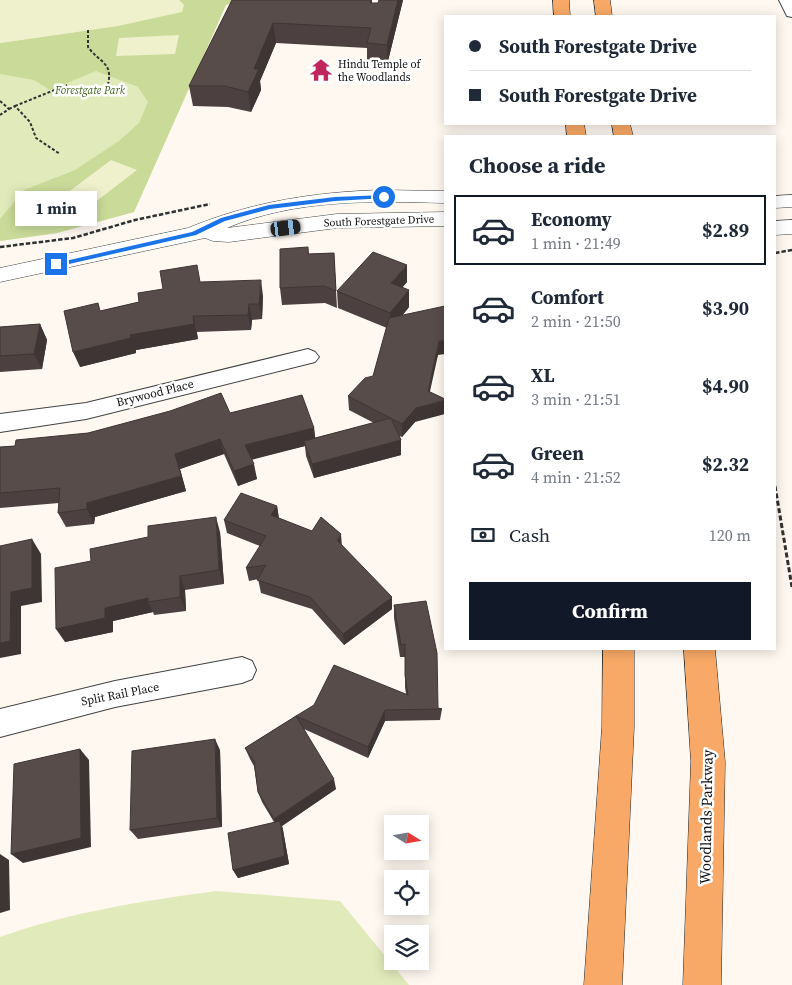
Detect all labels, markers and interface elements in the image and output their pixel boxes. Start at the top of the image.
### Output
text: South Forestgate Drive [499,33,697,59]
temple icon: Hindu Temple of the Woodlands [308,57,334,83]
place label: Hindu Temple of the Woodlands [338,57,422,85]
text: South Forestgate Drive [499,82,697,108]
park label: Forestgate Park [54,83,126,98]
text: Choose a ride [469,150,606,180]
route start [373,186,395,208]
callout: 1 min [15,192,97,226]
text: 1 min [35,197,77,219]
text: Economy [531,206,612,232]
icon: car [471,208,516,253]
street label: South Forestgate Drive [324,212,435,230]
text: $2.89 [702,217,749,243]
car [270,219,301,237]
text: 1 min · 21:49 [531,232,621,254]
route end [45,253,67,275]
text: Comfort [531,284,604,310]
icon: car [471,286,516,331]
text: $3.90 [702,295,749,321]
text: 2 min · 21:50 [531,310,621,332]
text: XL [531,362,554,388]
icon: car [471,364,516,409]
text: $4.90 [702,373,749,399]
street label: Brywood Place [115,376,195,410]
text: 3 min · 21:51 [531,388,621,410]
text: Green [531,440,584,466]
icon: car [471,442,516,487]
text: $2.32 [702,451,749,477]
text: 4 min · 21:52 [531,466,621,488]
icon: cash [469,521,497,549]
text: Cash [509,522,550,548]
text: 120 m [709,524,751,546]
button: Confirm [469,582,751,640]
street label: Split Rail Place [80,679,160,709]
street label: Woodlands Parkway [694,749,718,885]
north arrow [384,815,429,860]
map controls [384,815,429,970]
button: locate [384,870,429,915]
button: layers [384,925,429,970]

